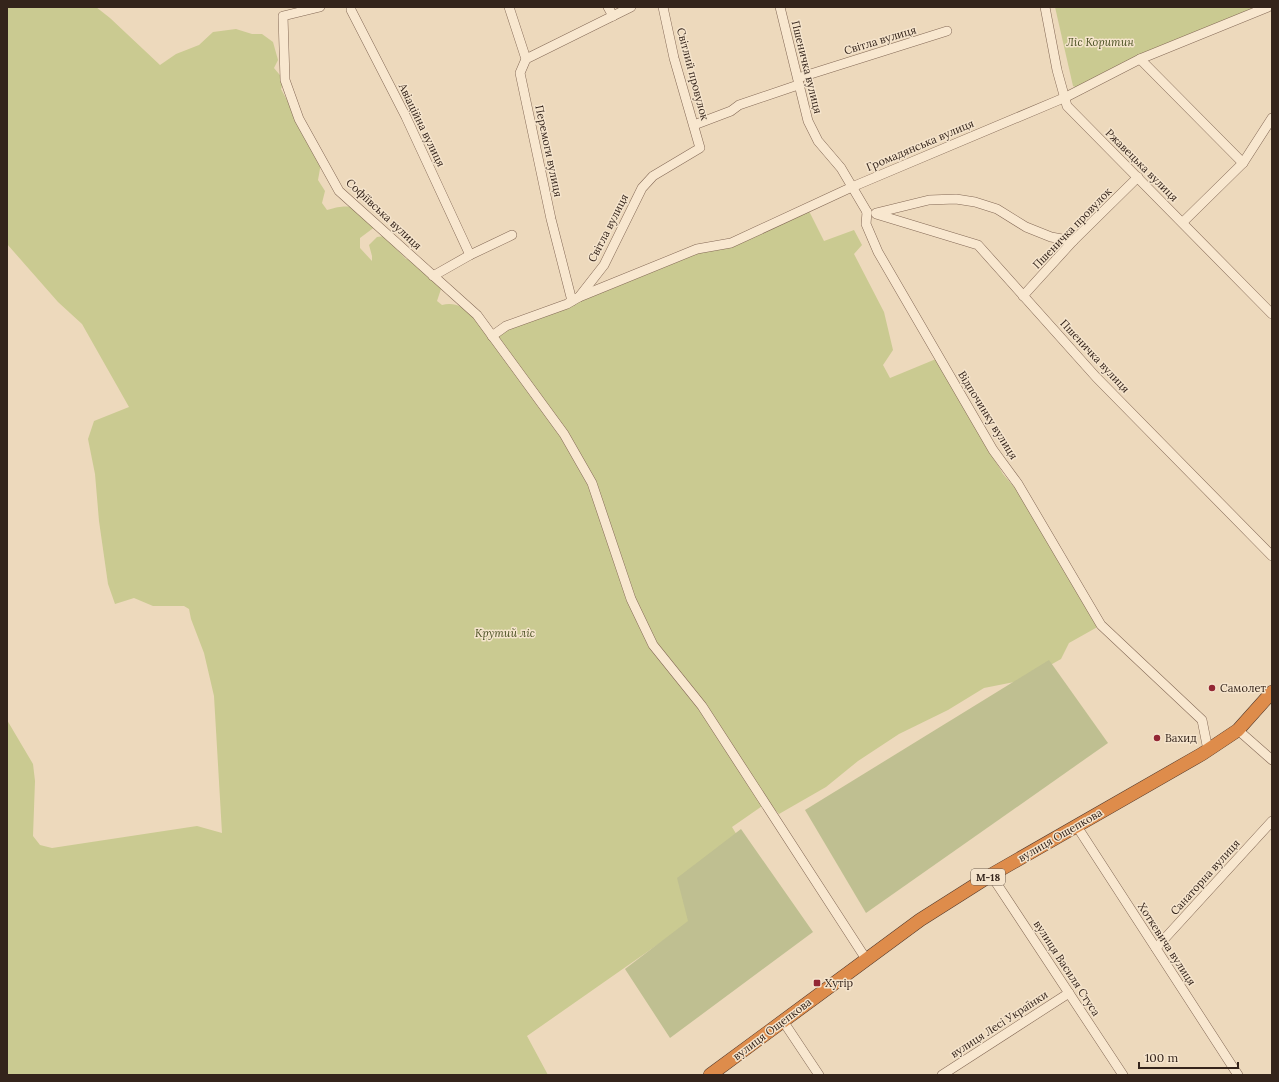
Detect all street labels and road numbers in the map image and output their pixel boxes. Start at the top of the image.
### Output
street label: Пшеничка вулиця [789,19,825,115]
street label: Світла вулиця [842,22,918,58]
street label: Світлий провулок [674,26,712,122]
street label: Авіаційна вулиця [395,80,448,169]
street label: Перемоги вулиця [532,104,566,198]
street label: Громадянська вулиця [864,116,976,174]
street label: Ржавецька вулиця [1103,126,1181,204]
street label: Софіївська вулиця [343,175,425,253]
street label: Пшеничка провулок [1029,184,1115,272]
street label: Світла вулиця [585,192,631,264]
street label: Пшеничка вулиця [1057,316,1133,396]
street label: Відпочинку вулиця [955,368,1021,462]
street label: вулиця Ощепкова [1015,805,1105,865]
street label: Санаторна вулиця [1167,836,1243,918]
road number: М-18 [971,869,1005,885]
street label: Хоткевича вулиця [1135,900,1199,988]
street label: вулиця Василя Стуса [1031,917,1103,1019]
street label: вулиця Лесі Українки [948,987,1050,1061]
street label: вулиця Ощепкова [730,995,814,1063]

